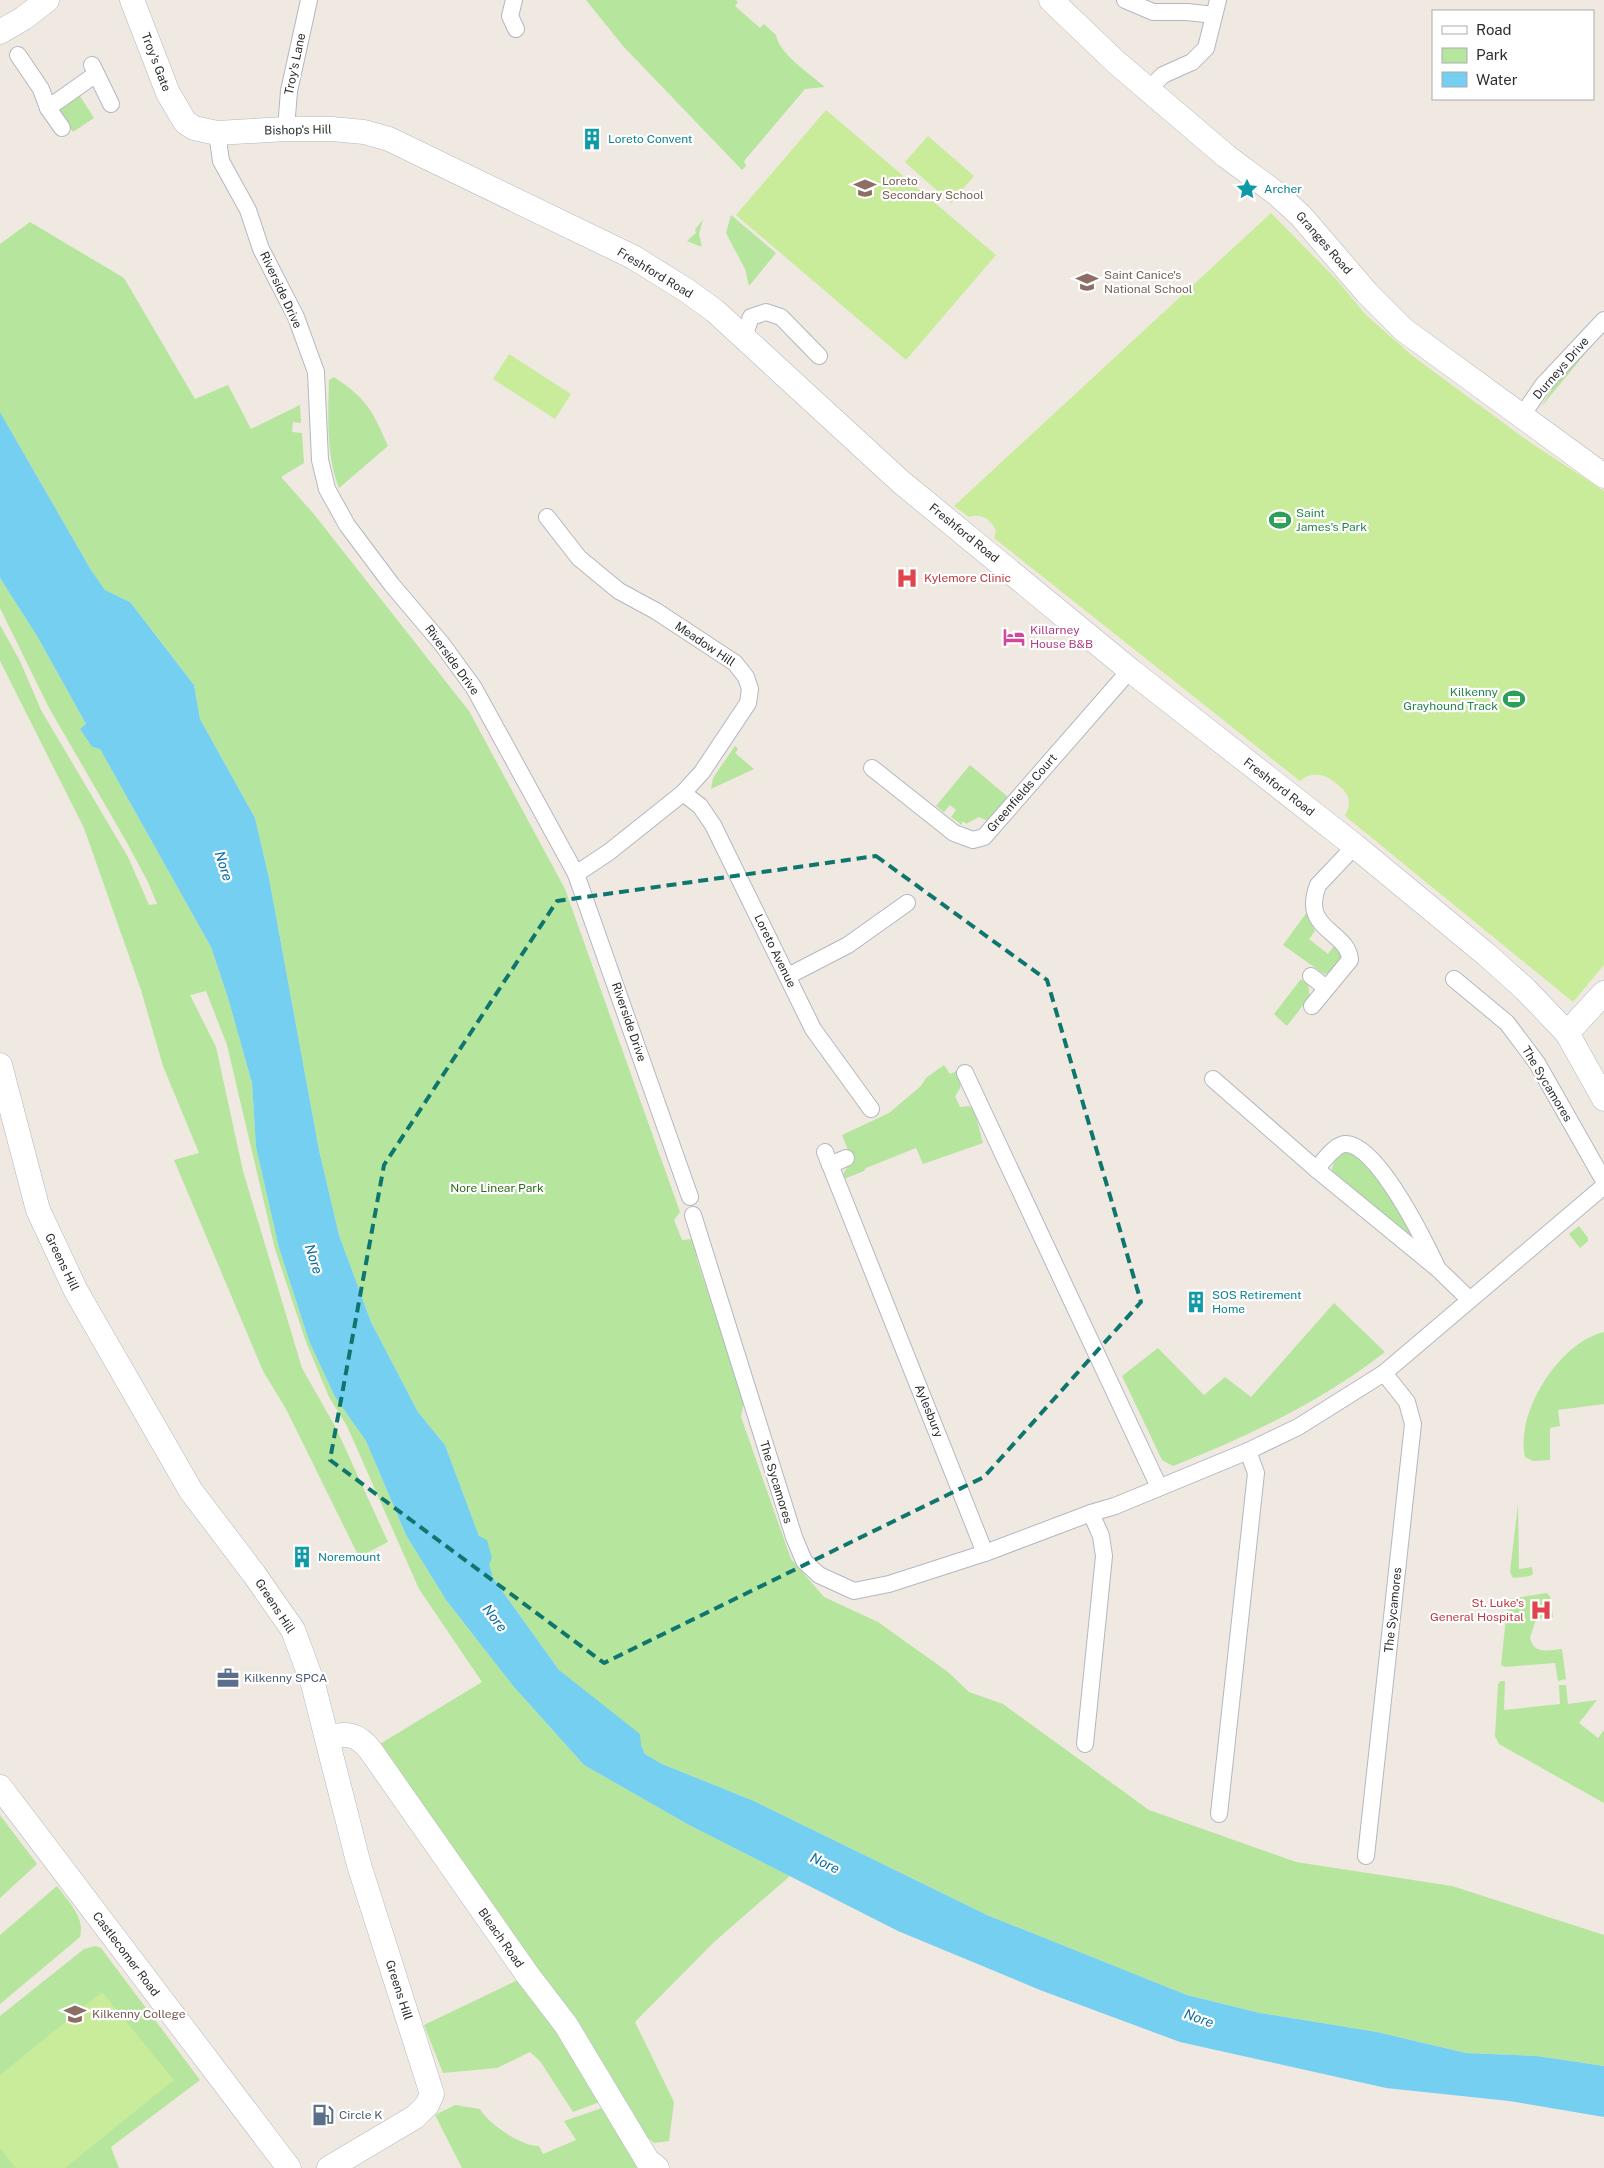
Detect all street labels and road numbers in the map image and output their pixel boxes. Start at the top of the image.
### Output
street label: Troy's Gate [138,31,174,94]
street label: Troy's Lane [282,32,308,96]
street label: Bishop's Hill [264,122,332,138]
street label: Granges Road [1293,209,1355,277]
street label: Freshford Road [615,245,695,301]
street label: Riverside Drive [257,249,305,331]
street label: Durneys Drive [1530,334,1592,402]
street label: Freshford Road [926,501,1002,565]
street label: Meadow Hill [672,619,738,669]
street label: Riverside Drive [422,622,482,698]
street label: Greenfields Court [984,751,1060,835]
street label: Freshford Road [1241,755,1317,819]
street label: Loreto Avenue [751,912,799,990]
street label: Riverside Drive [609,981,649,1064]
street label: The Sycamores [1519,1044,1575,1124]
street label: Greens Hill [42,1231,82,1293]
street label: Aylesbury [912,1382,946,1440]
street label: The Sycamores [757,1439,795,1525]
street label: The Sycamores [1382,1567,1404,1653]
street label: Greens Hill [252,1576,298,1636]
street label: Bleach Road [475,1906,527,1970]
street label: Castlecomer Road [90,1909,162,1999]
street label: Greens Hill [383,1958,415,2022]

